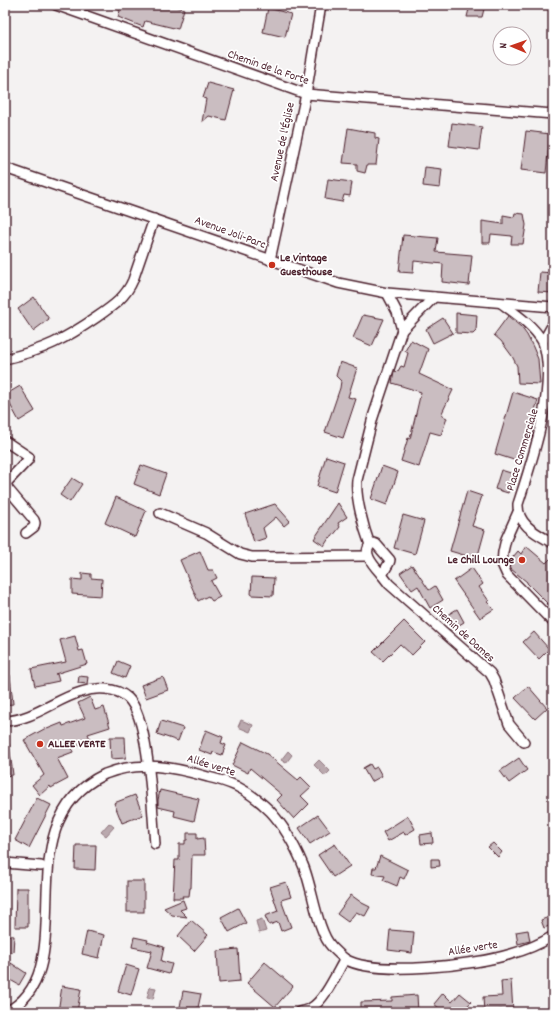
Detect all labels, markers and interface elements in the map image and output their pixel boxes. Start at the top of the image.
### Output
north arrow [492,26,532,66]
text: N [496,42,512,49]
street label: Chemin de la Forte [225,46,311,90]
street label: Avenue de l'Église [266,101,300,183]
street label: Avenue Joli-Parc [192,212,268,254]
place label: Le Vintage Guesthouse [280,250,333,281]
marker: Le Vintage Guesthouse [267,260,277,270]
street label: Place Commerciale [502,407,544,493]
place label: Le Chill Lounge [447,552,515,569]
marker: Le Chill Lounge [517,555,527,565]
street label: Chemin de Dames [428,601,498,667]
place label: ALLEE VERTE [48,736,106,753]
marker: ALLEE VERTE [35,739,45,749]
street label: Allée verte [185,751,237,781]
street label: Allée verte [447,937,499,961]

